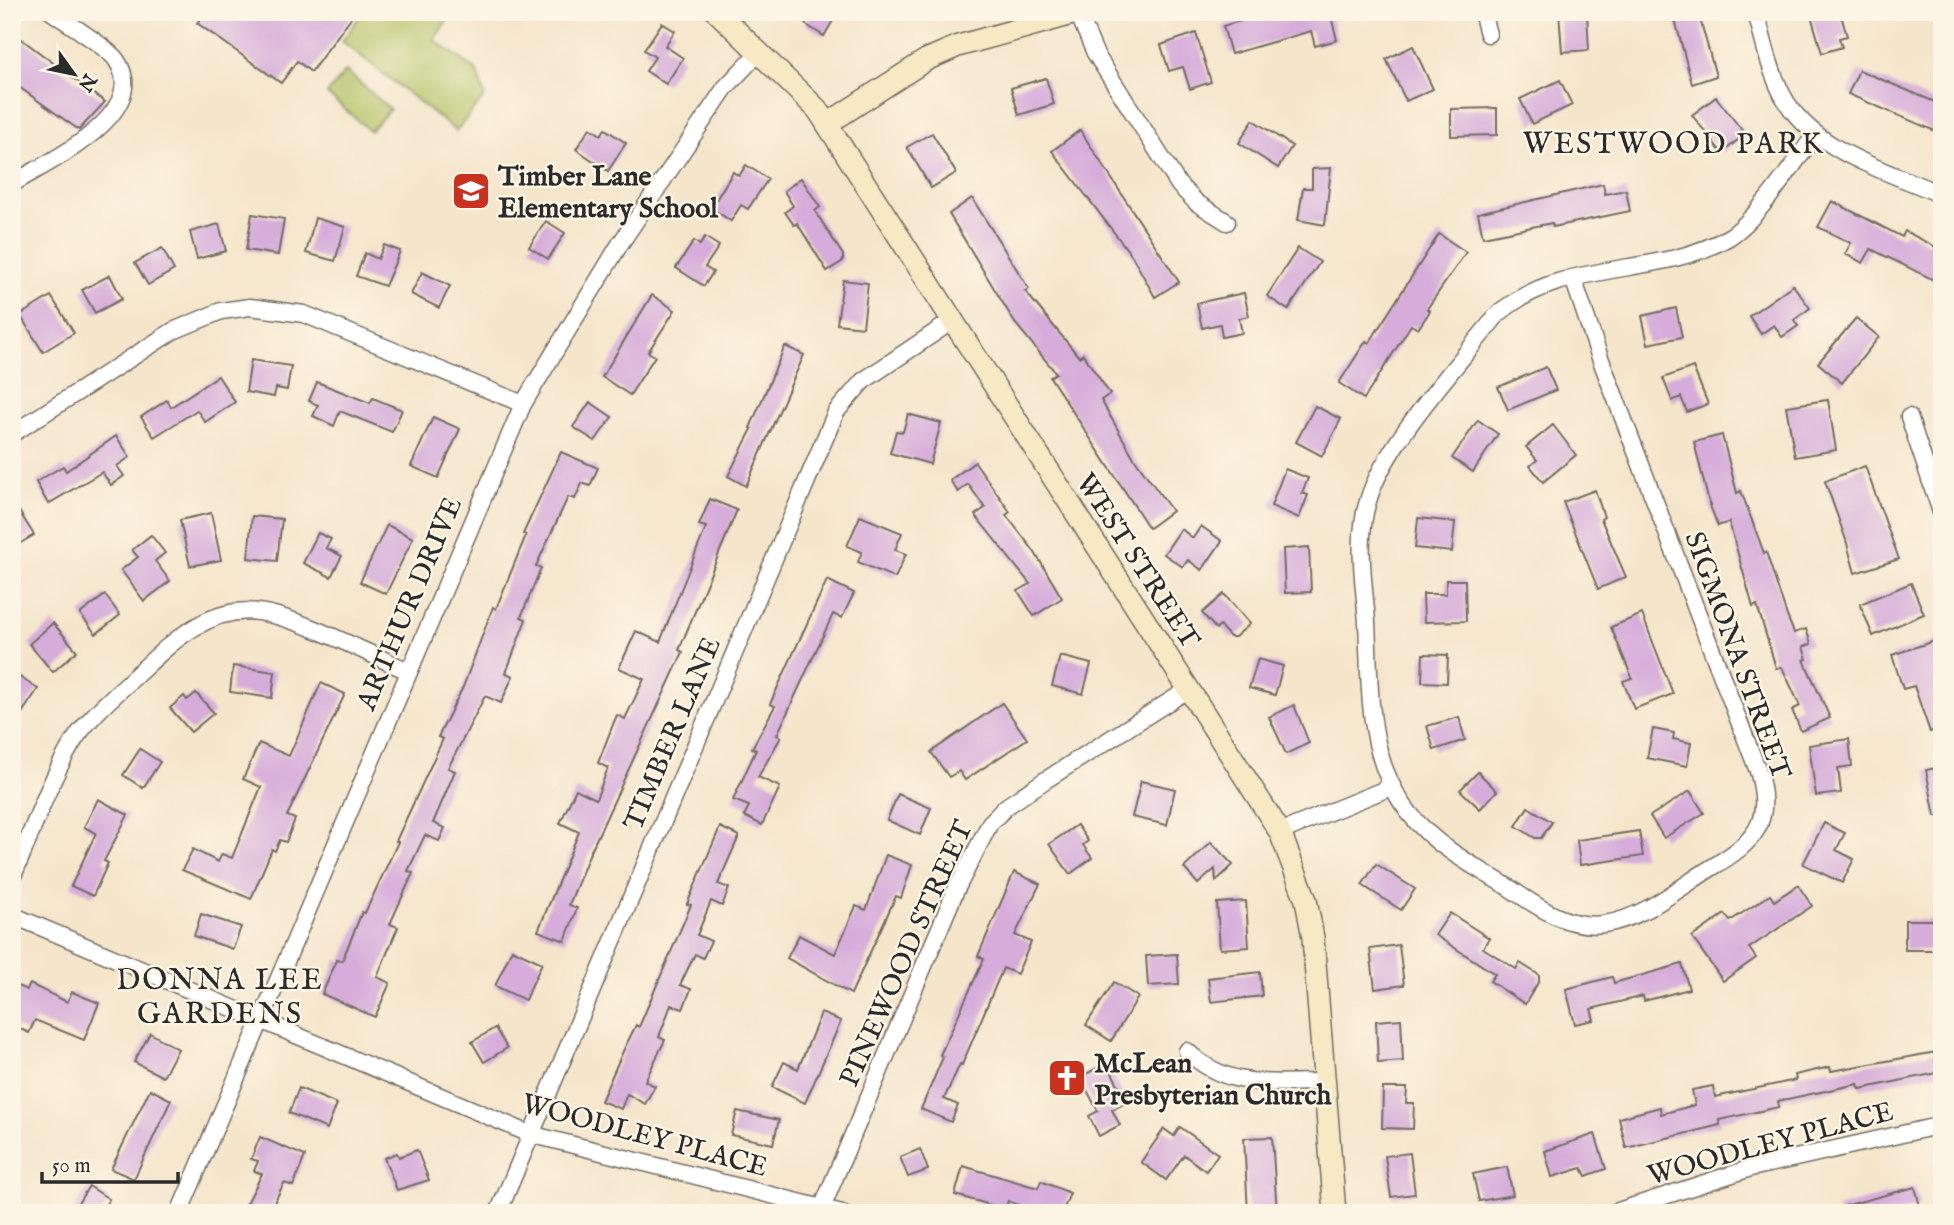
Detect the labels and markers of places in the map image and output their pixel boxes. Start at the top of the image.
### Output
place label: Timber Lane Elementary School [497,160,719,227]
school or university icon: Timber Lane Elementary School [450,170,492,212]
place label: McLean Presbyterian Church [1094,1047,1333,1114]
church icon: McLean Presbyterian Church [1046,1057,1088,1099]

